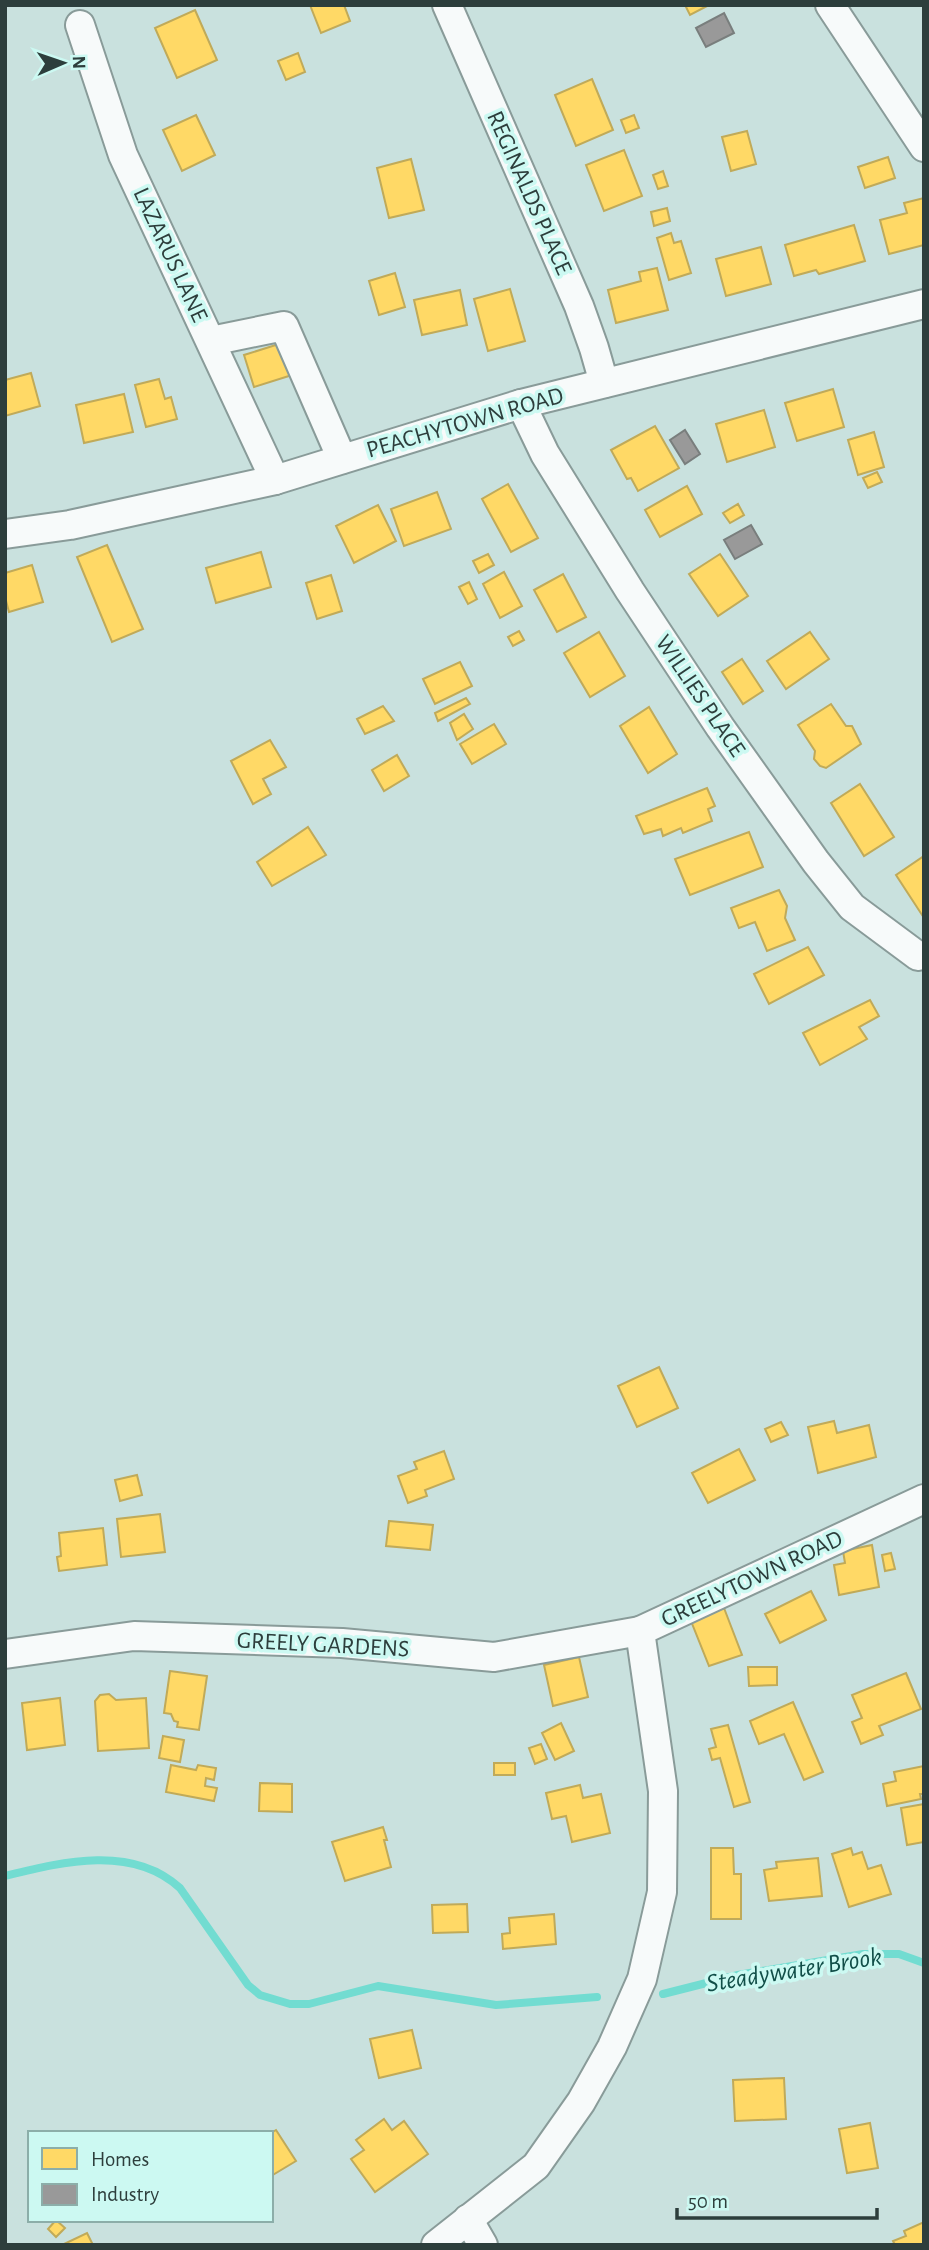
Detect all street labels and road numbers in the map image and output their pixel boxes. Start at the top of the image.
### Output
street label: REGINALDS PLACE [482,108,576,279]
street label: LAZARUS LANE [128,184,212,326]
street label: PEACHYTOWN ROAD [364,383,566,463]
street label: WILLIES PLACE [651,631,750,762]
street label: GREELYTOWN ROAD [658,1526,846,1632]
street label: GREELY GARDENS [236,1628,410,1662]

